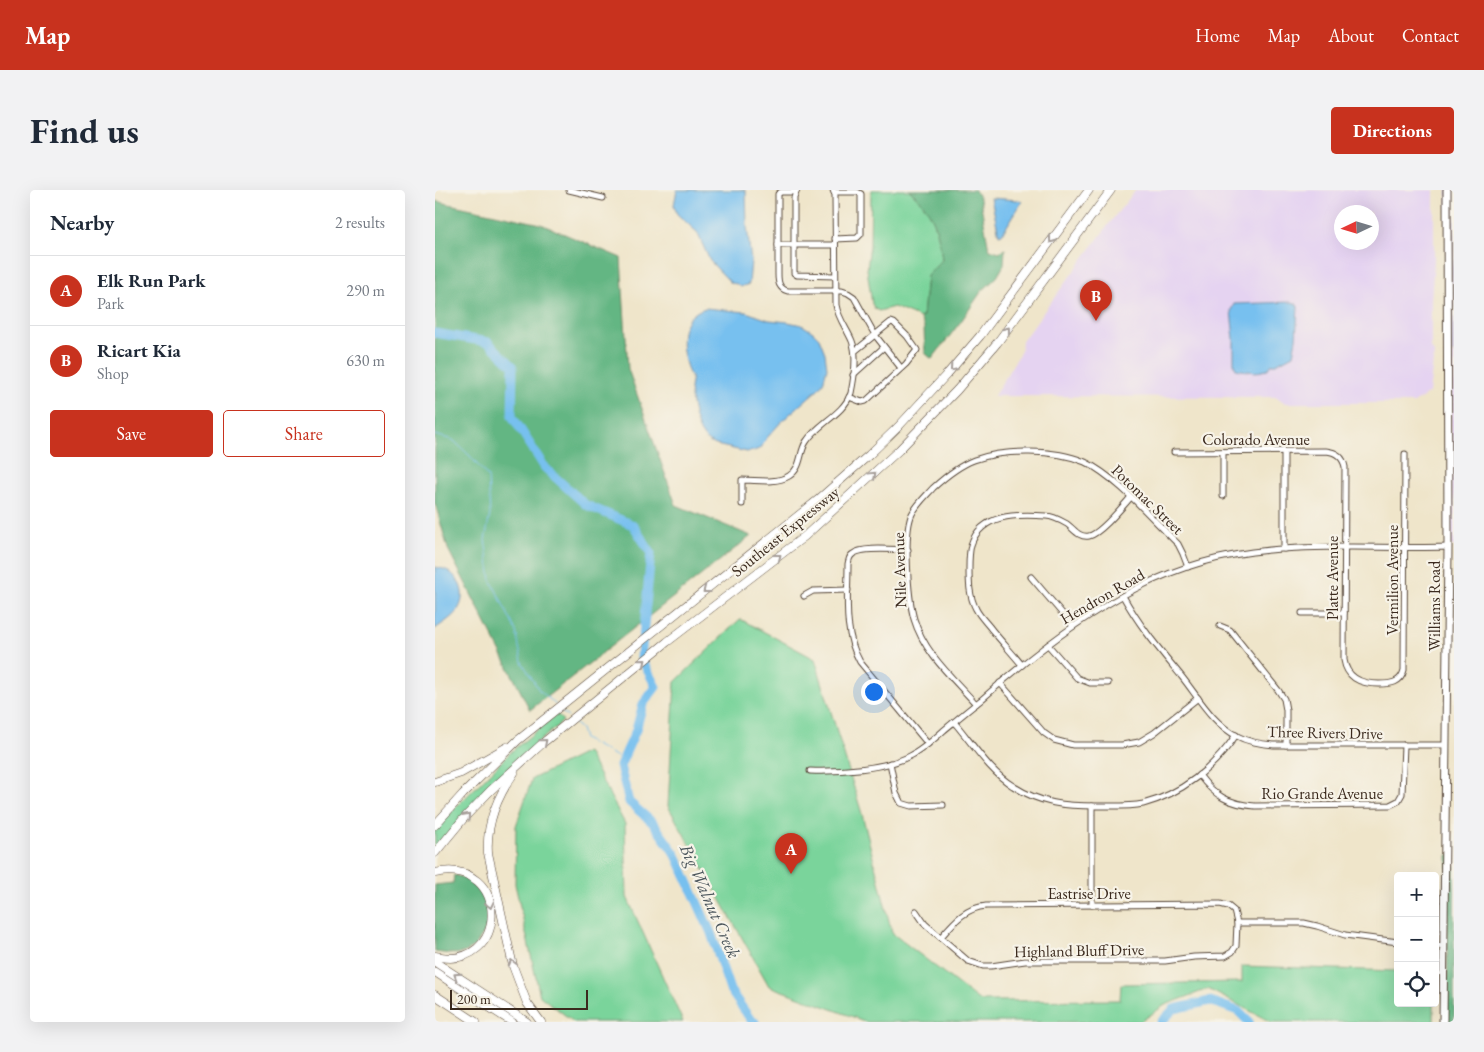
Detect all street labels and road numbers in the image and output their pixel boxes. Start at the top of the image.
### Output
street label: Colorado Avenue [1202,429,1310,450]
street label: Potomac Street [1107,460,1188,539]
street label: Southeast Expressway [727,481,844,581]
street label: Vermilion Avenue [1382,525,1403,635]
street label: Nile Avenue [888,532,911,608]
street label: Platte Avenue [1322,536,1343,620]
street label: Williams Road [1424,560,1445,651]
street label: Hendron Road [1056,563,1149,629]
street label: Three Rivers Drive [1267,721,1383,744]
street label: Rio Grande Avenue [1261,783,1383,804]
street label: Eastrise Drive [1047,883,1131,904]
street label: Highland Bluff Drive [1014,939,1144,962]

